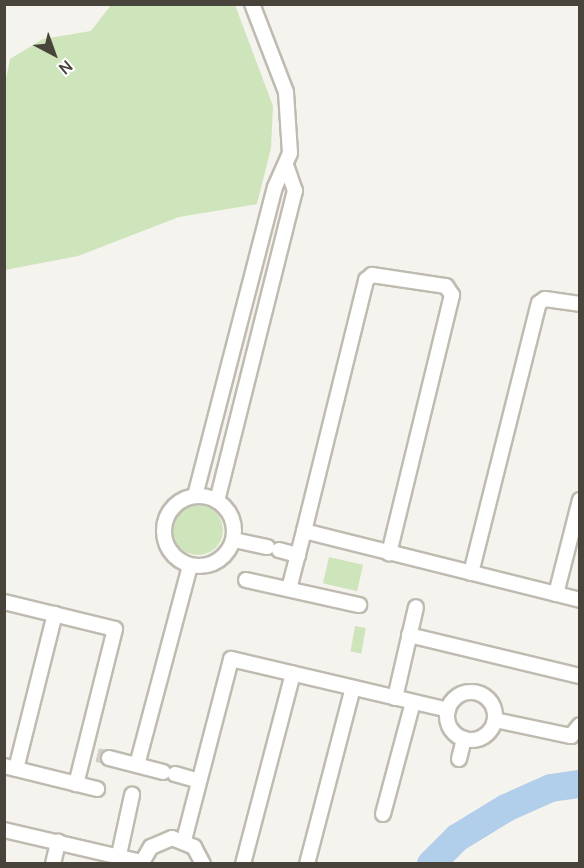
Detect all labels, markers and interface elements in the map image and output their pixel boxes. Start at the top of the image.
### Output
north arrow [24,24,84,84]
text: N [54,56,77,80]

